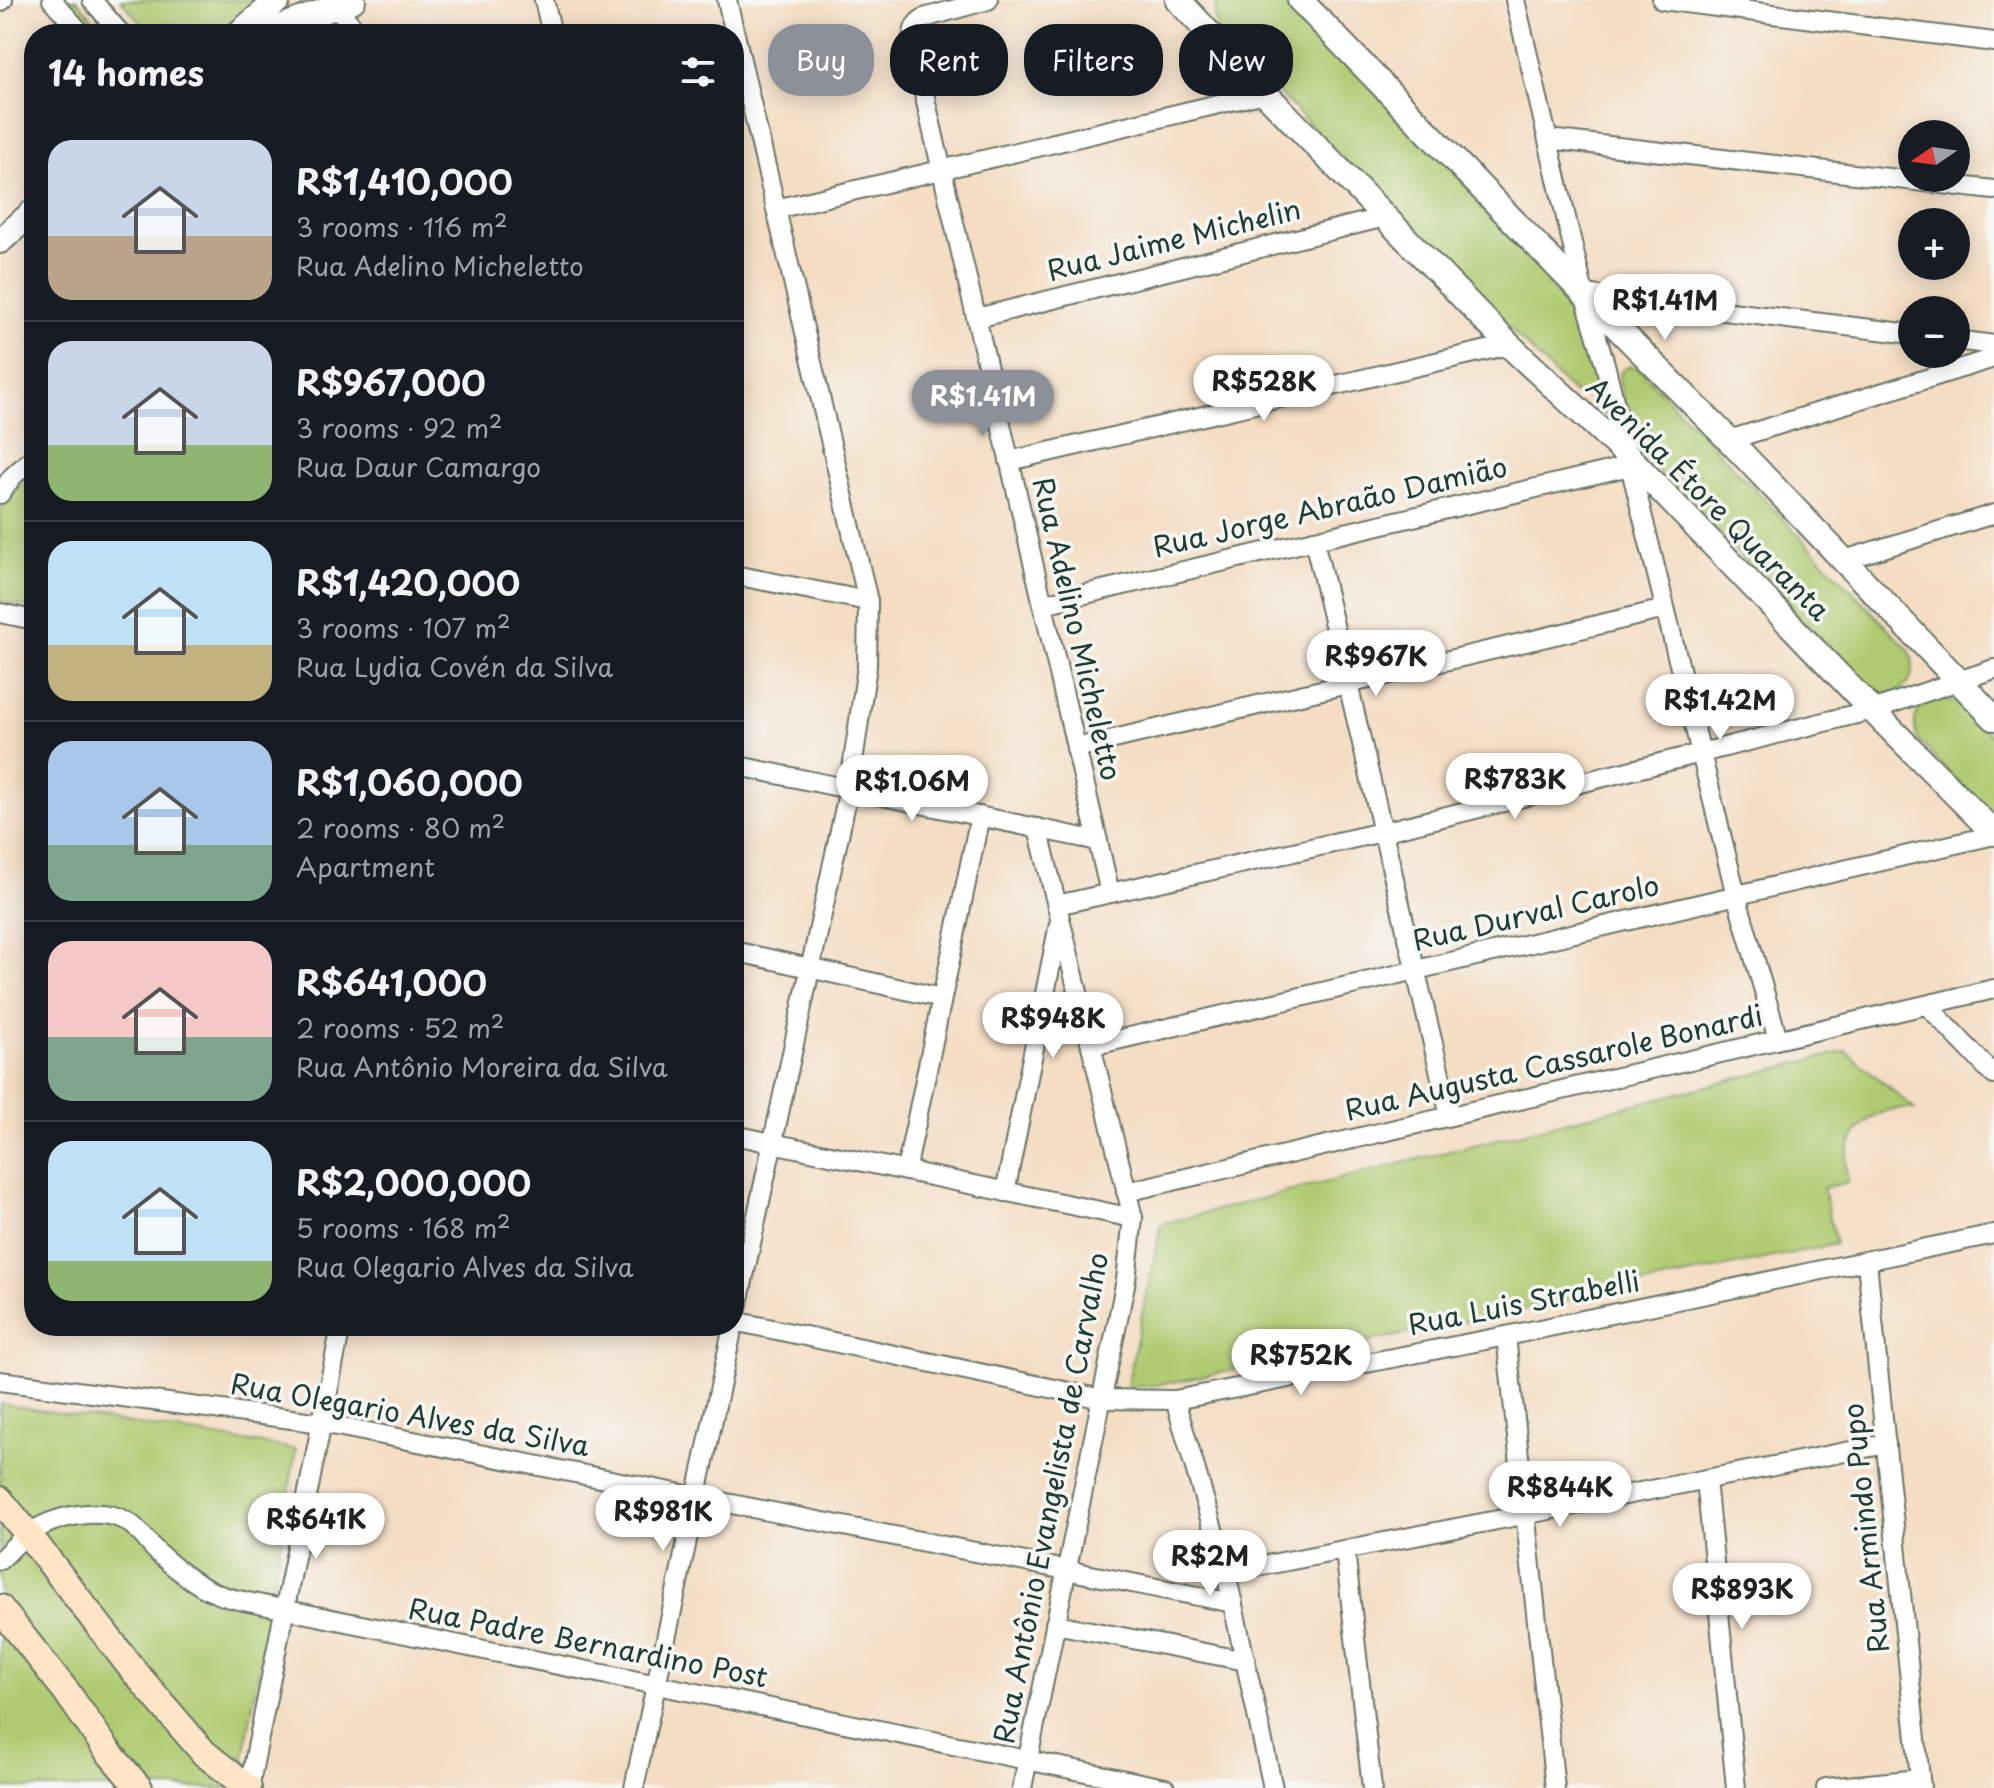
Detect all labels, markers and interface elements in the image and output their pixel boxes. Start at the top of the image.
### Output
chip: Buy [768,24,874,96]
chip: Rent [890,24,1008,96]
chip: Filters [1024,24,1163,96]
chip: New [1179,24,1293,96]
text: 14 homes [48,46,204,98]
icon: filters [676,50,720,94]
north arrow [1898,120,1970,192]
map controls [1898,120,1970,368]
text: R$1,410,000 [296,155,513,207]
icon: home [112,172,208,268]
street label: Rua Jaime Michelin [1042,186,1305,291]
text: 3 rooms · 116 m² [296,207,508,246]
button: + [1898,208,1970,280]
text: Rua Adelino Micheletto [296,246,584,285]
pin: R$1.41M [1591,274,1739,342]
text: R$1.41M [1612,280,1718,319]
button: − [1898,296,1970,368]
pin: R$528K [1199,355,1329,423]
text: R$967,000 [296,356,486,408]
text: R$528K [1211,361,1317,400]
street label: Avenida Étore Quaranta [1577,366,1841,630]
pin: R$1.41M [909,370,1057,438]
icon: home [112,373,208,469]
text: R$1.41M [930,376,1036,415]
text: 3 rooms · 92 m² [296,408,502,447]
street label: Rua Jorge Abraão Damião [1148,444,1511,567]
text: Rua Daur Camargo [296,447,541,486]
street label: Rua Adelino Micheletto [1023,473,1134,784]
text: R$1,420,000 [296,556,520,608]
icon: home [112,573,208,669]
text: 3 rooms · 107 m² [296,608,511,647]
pin: R$967K [1311,630,1441,698]
text: R$967K [1325,636,1427,675]
text: Rua Lydia Covén da Silva [296,647,614,686]
pin: R$1.42M [1646,674,1794,742]
text: R$1.42M [1663,680,1777,719]
pin: R$783K [1450,753,1580,821]
pin: R$1.06M [838,755,986,823]
text: R$1,060,000 [296,756,523,808]
text: R$783K [1464,759,1566,798]
text: R$1.06M [854,761,970,800]
icon: home [112,773,208,869]
text: 2 rooms · 80 m² [296,808,505,847]
text: Apartment [296,847,435,886]
street label: Rua Durval Carolo [1408,862,1663,961]
text: R$641,000 [296,956,487,1008]
icon: home [112,973,208,1069]
pin: R$948K [988,992,1118,1060]
street label: Rua Augusta Cassarole Bonardi [1340,992,1767,1131]
text: R$948K [1000,998,1106,1037]
text: 2 rooms · 52 m² [296,1008,504,1047]
text: Rua Antônio Moreira da Silva [296,1047,668,1086]
text: R$2,000,000 [296,1156,531,1208]
icon: home [112,1173,208,1269]
text: 5 rooms · 168 m² [296,1208,511,1247]
text: Rua Olegario Alves da Silva [296,1247,634,1286]
street label: Rua Antônio Evangelista de Carvalho [981,1248,1118,1747]
street label: Rua Luis Strabelli [1404,1258,1643,1345]
pin: R$752K [1236,1329,1366,1397]
text: R$752K [1250,1335,1352,1374]
street label: Rua Olegario Alves da Silva [227,1361,594,1466]
street label: Rua Armindo Pupo [1830,1401,1899,1655]
pin: R$844K [1495,1461,1625,1529]
text: R$844K [1507,1467,1613,1506]
pin: R$981K [598,1485,728,1553]
text: R$981K [613,1491,713,1530]
pin: R$641K [251,1493,381,1561]
text: R$641K [266,1499,366,1538]
pin: R$2M [1163,1530,1257,1598]
text: R$2M [1171,1536,1249,1575]
pin: R$893K [1677,1563,1807,1631]
text: R$893K [1690,1569,1794,1608]
street label: Rua Padre Bernardino Post [405,1586,772,1697]

